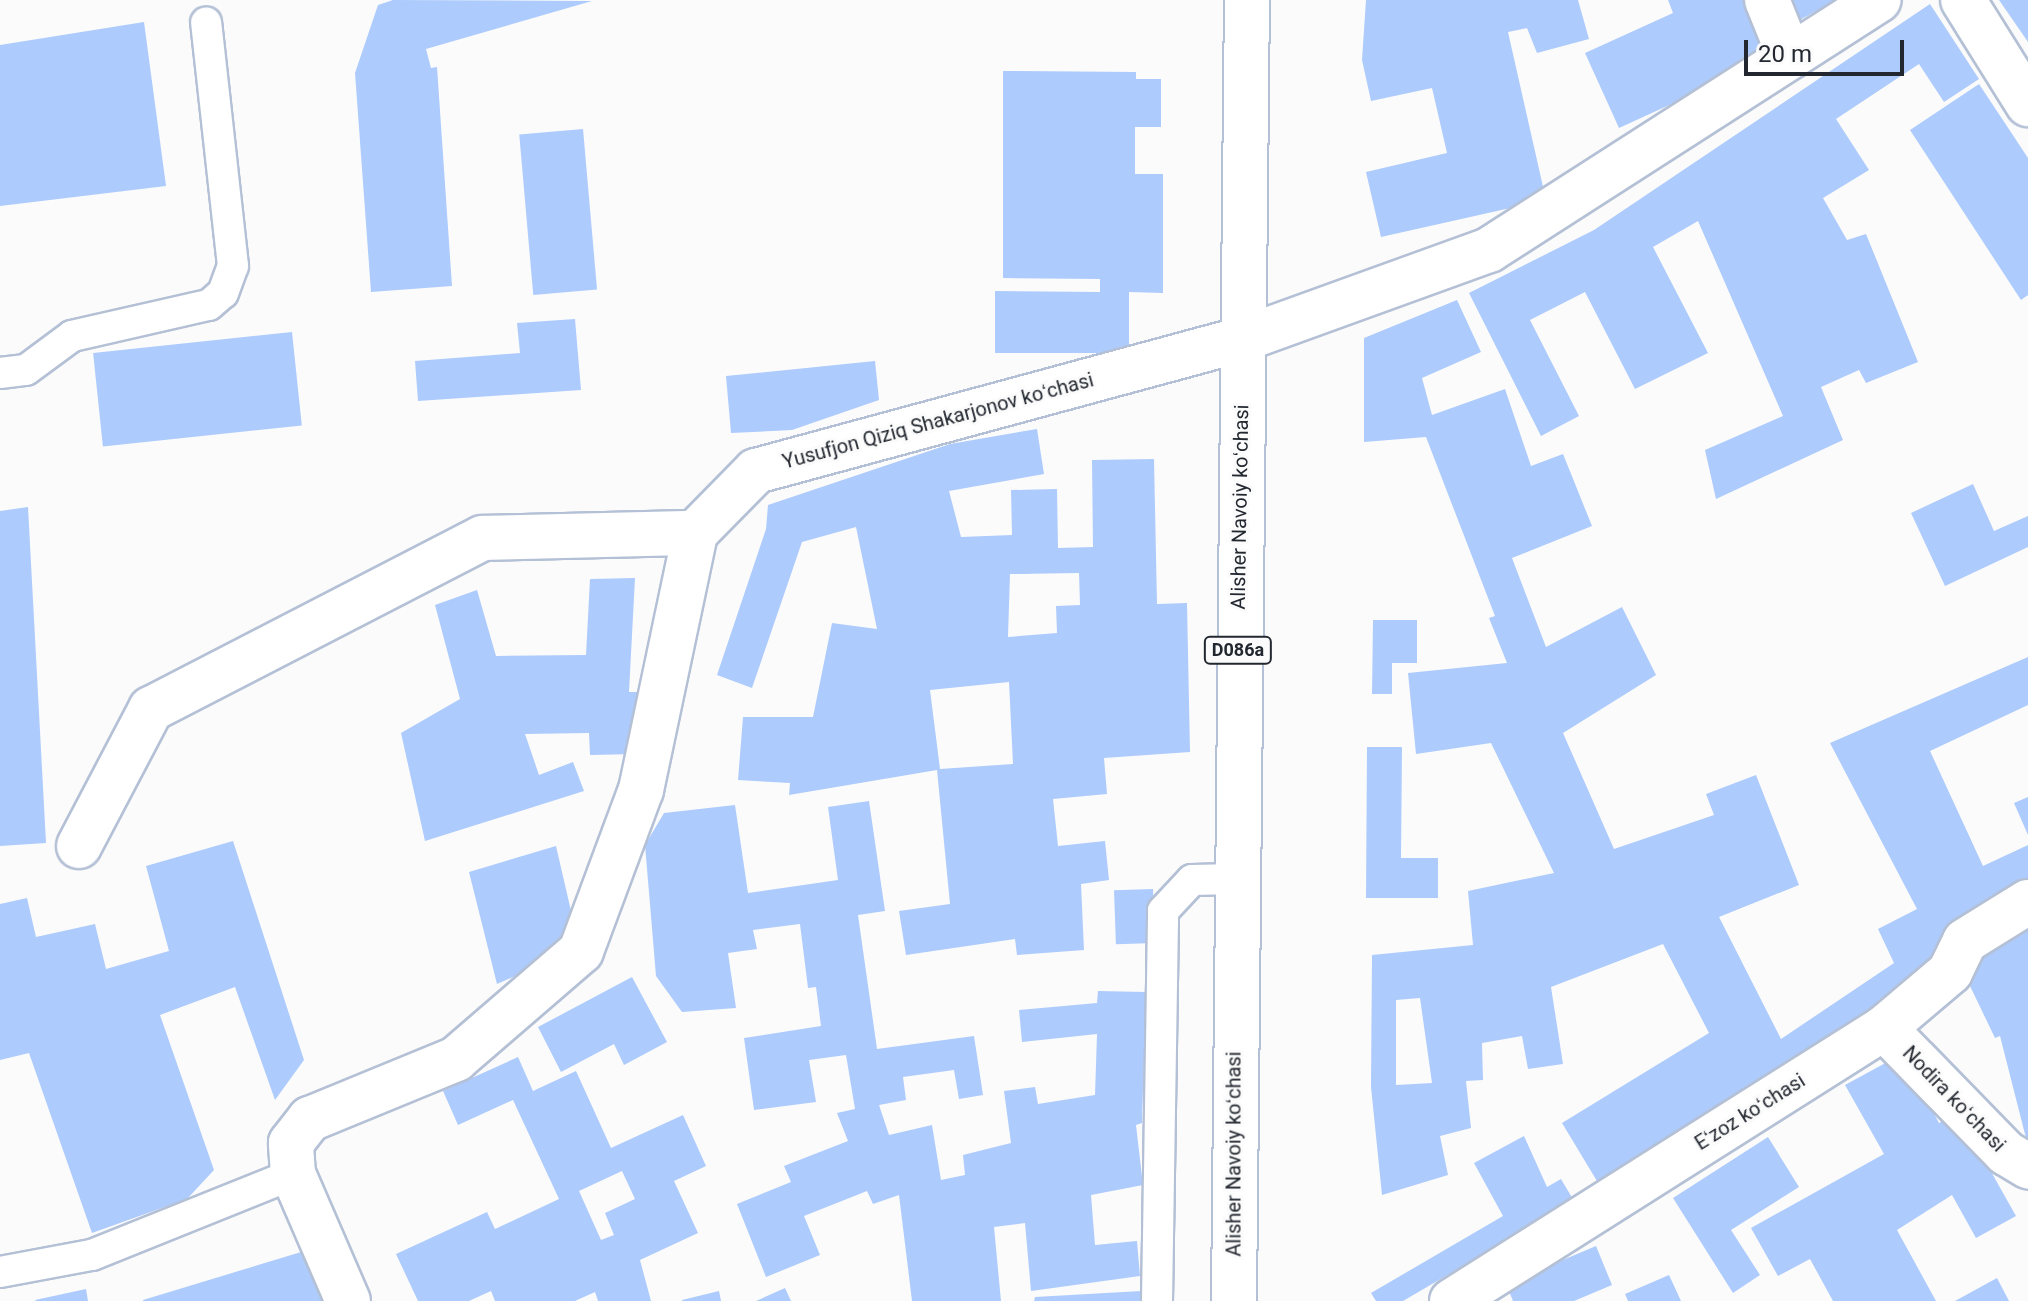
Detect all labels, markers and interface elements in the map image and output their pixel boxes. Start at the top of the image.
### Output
scale bar [1748,24,1908,74]
text: 20 m [1758,40,1812,68]
street label: Yusufjon Qiziq Shakarjonov koʻchasi [780,368,1096,474]
street label: Alisher Navoiy koʻchasi [1226,404,1254,610]
road number: D086a [1202,636,1274,664]
street label: Nodira koʻchasi [1898,1041,2010,1157]
street label: Alisher Navoiy koʻchasi [1222,1051,1246,1257]
street label: Eʻzoz koʻchasi [1691,1069,1809,1155]

